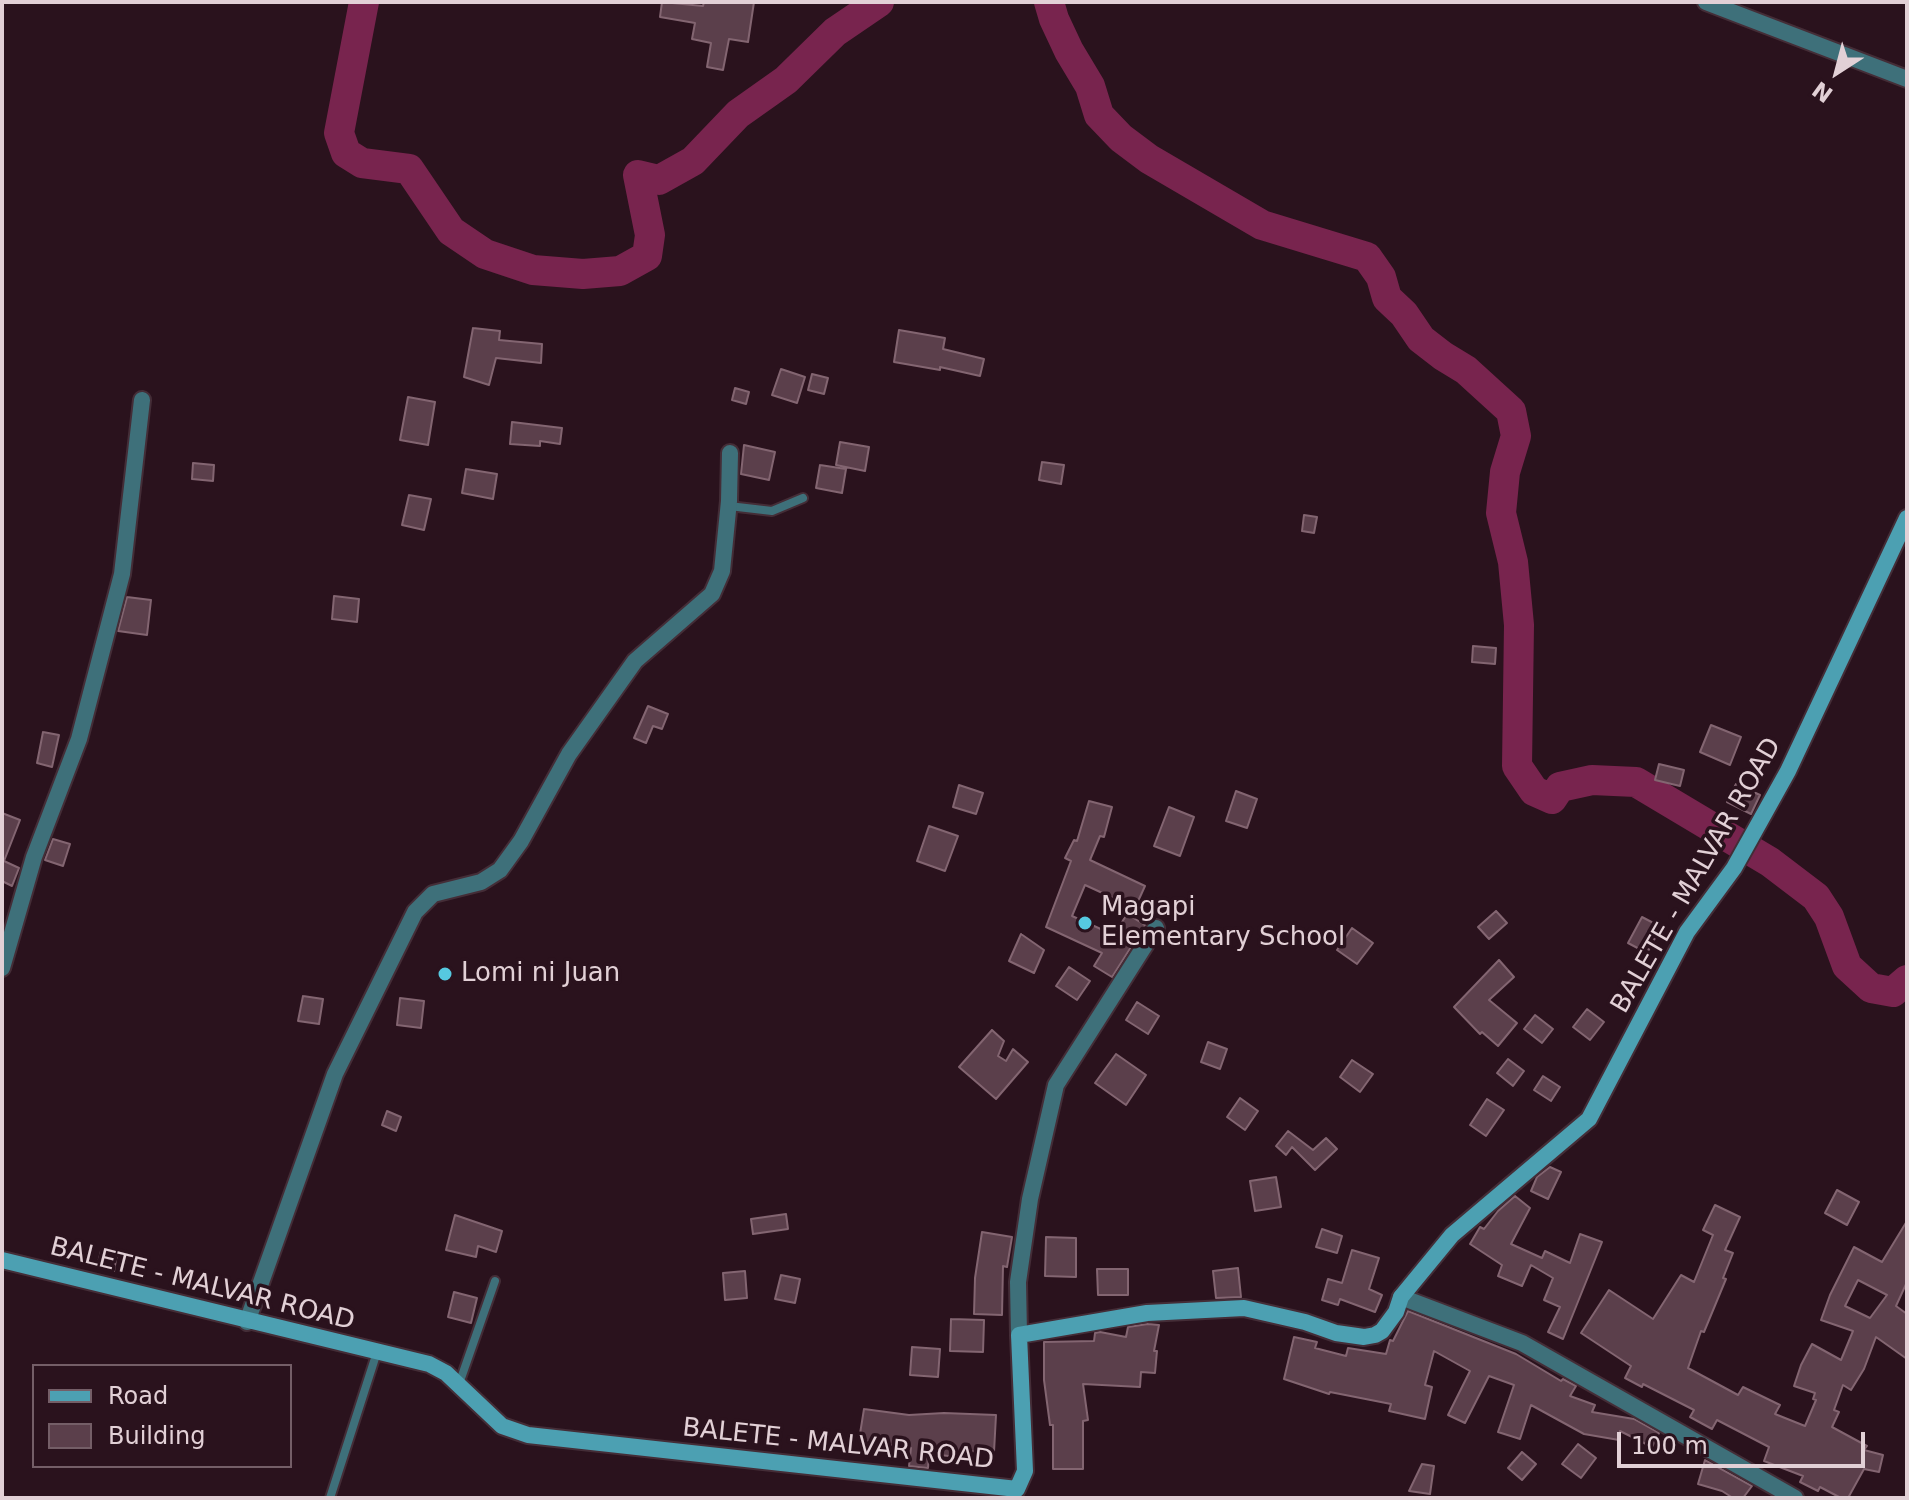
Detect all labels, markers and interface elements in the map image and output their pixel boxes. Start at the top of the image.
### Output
north arrow [1797,32,1877,112]
text: N [1808,76,1837,107]
street label: BALETE - MALVAR ROAD [1605,733,1789,1019]
place label: Magapi Elementary School [1101,892,1345,954]
marker: Magapi Elementary School [1076,914,1094,932]
place label: Lomi ni Juan [461,958,620,990]
marker: Lomi ni Juan [436,965,454,983]
street label: BALETE - MALVAR ROAD [47,1232,357,1338]
legend [32,1364,292,1468]
text: Road [108,1382,168,1410]
street label: BALETE - MALVAR ROAD [681,1413,995,1477]
scale bar [1621,1416,1869,1466]
text: Building [108,1422,205,1450]
text: 100 m [1631,1432,1708,1460]

